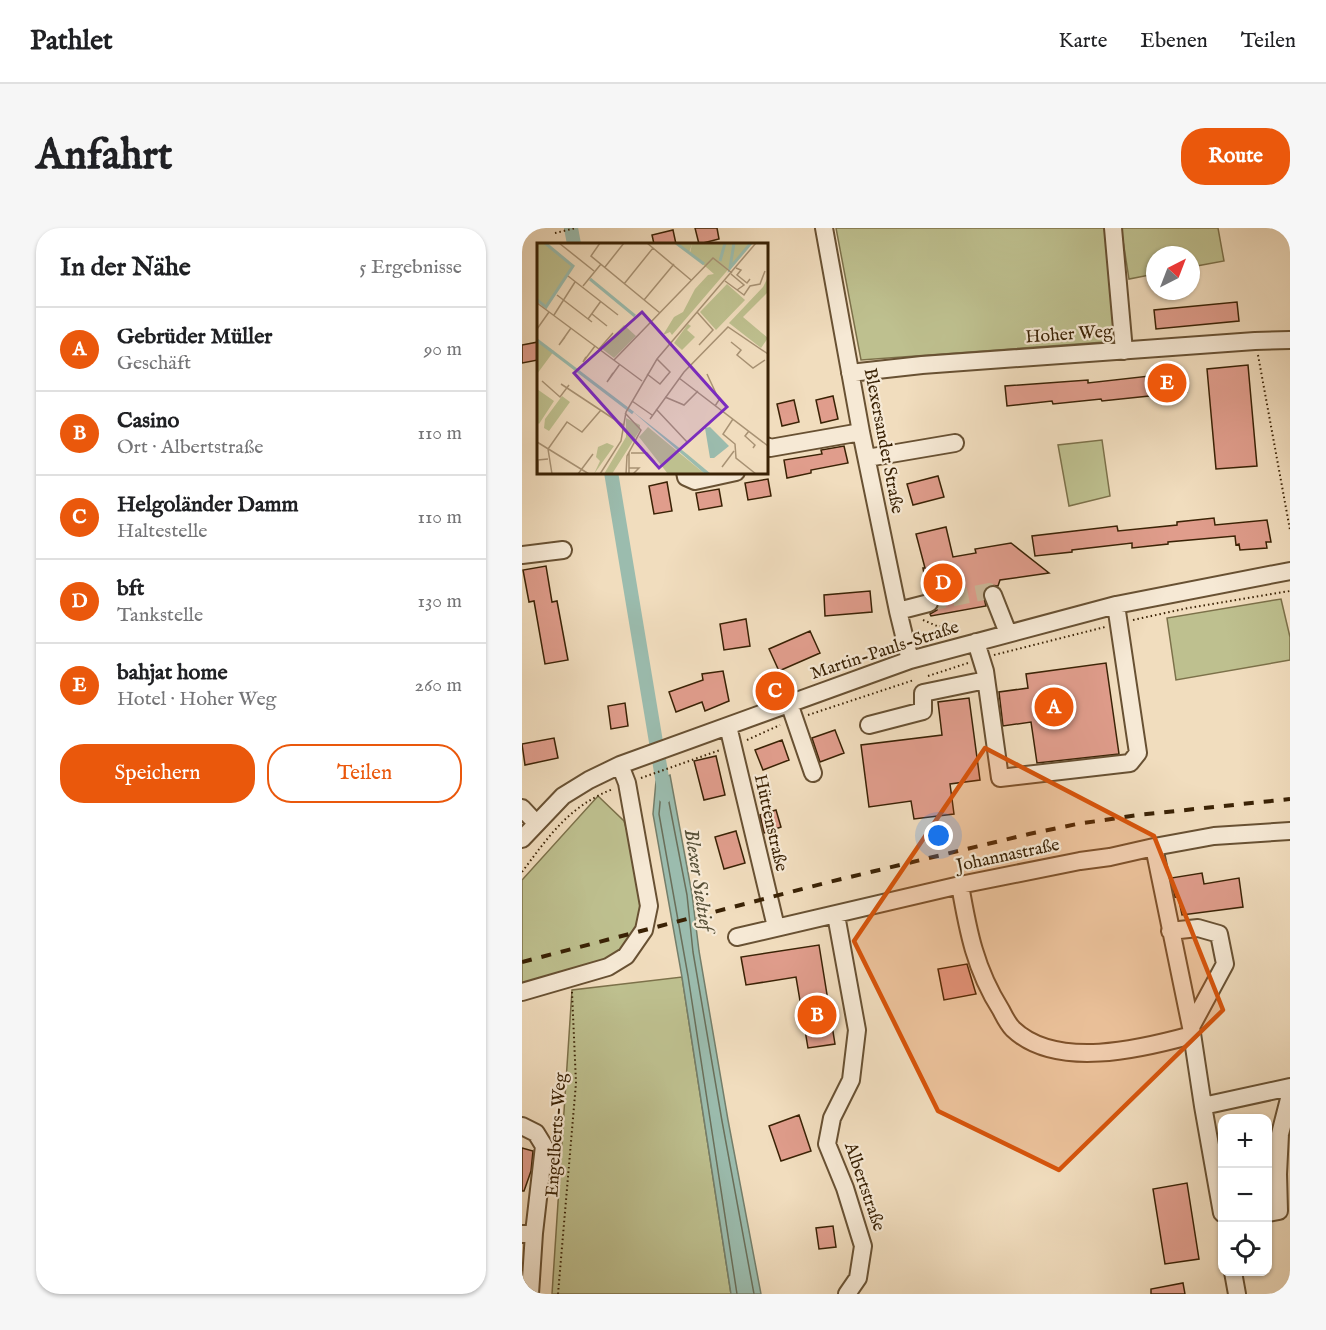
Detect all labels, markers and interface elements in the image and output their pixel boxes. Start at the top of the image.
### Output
text: Pathlet [30,24,113,59]
text: Karte [1059,28,1107,55]
text: Ebenen [1140,28,1208,55]
text: Teilen [1241,28,1296,55]
button: Route [1181,128,1290,185]
text: Anfahrt [36,130,172,183]
inset map [537,243,768,474]
north arrow [1146,246,1200,300]
text: In der Nähe [60,251,191,284]
text: 5 Ergebnisse [359,255,462,280]
street label: Hoher Weg [1025,320,1114,350]
text: Gebrüder Müller [117,323,272,351]
text: A [73,337,86,362]
text: 90 m [424,337,462,362]
text: Geschäft [117,351,191,376]
pin: E [1148,360,1186,406]
street label: Blexersander Straße [858,366,908,516]
text: Casino [117,407,179,435]
text: B [73,421,86,446]
text: 110 m [418,421,462,446]
text: Ort · Albertstraße [117,435,263,460]
text: Helgoländer Damm [117,491,298,519]
text: C [72,505,87,530]
text: 110 m [418,505,462,530]
text: Haltestelle [117,519,207,544]
pin: D [924,560,962,606]
text: bft [117,575,144,603]
text: D [71,589,88,614]
text: 130 m [417,589,462,614]
text: Tankstelle [117,603,203,628]
street label: Martin-Pauls-Straße [808,616,962,686]
text: bahjat home [117,659,227,687]
pin: C [756,668,794,714]
text: E [73,673,86,698]
text: 260 m [415,673,462,698]
pin: A [1034,684,1074,730]
text: Hotel · Hoher Weg [117,687,276,712]
button: Speichern [60,744,255,803]
button: Teilen [267,744,462,803]
street label: Hüttenstraße [748,772,792,874]
your location [924,821,953,850]
water label: Blexer Sieltief [678,827,719,938]
street label: Johannastraße [952,834,1062,879]
pin: B [798,992,836,1038]
street label: Engelberts-Weg [541,1072,573,1198]
map controls [1218,1114,1272,1276]
button: + [1218,1114,1272,1168]
street label: Albertstraße [838,1139,890,1234]
button: − [1218,1168,1272,1222]
button: locate [1218,1222,1272,1276]

